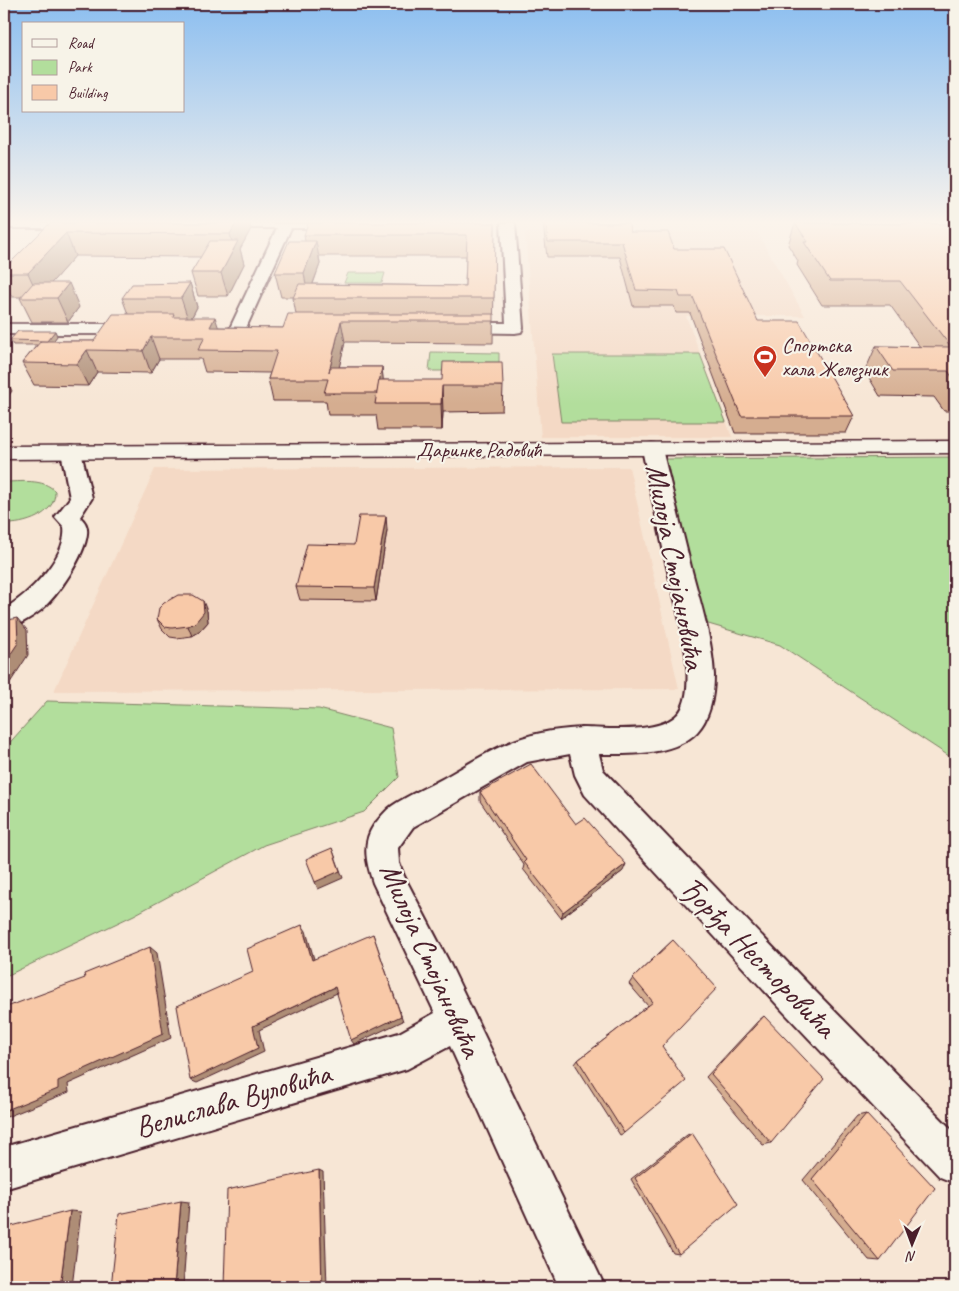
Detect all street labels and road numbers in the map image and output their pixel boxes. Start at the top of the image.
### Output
street label: Даринке Радовић [417,437,542,463]
street label: Милоја Стојановића [637,461,715,675]
street label: Милоја Стојановића [371,857,492,1065]
street label: Ђорђа Несторовића [672,868,846,1047]
street label: Велислава Вуловића [131,1053,337,1146]

